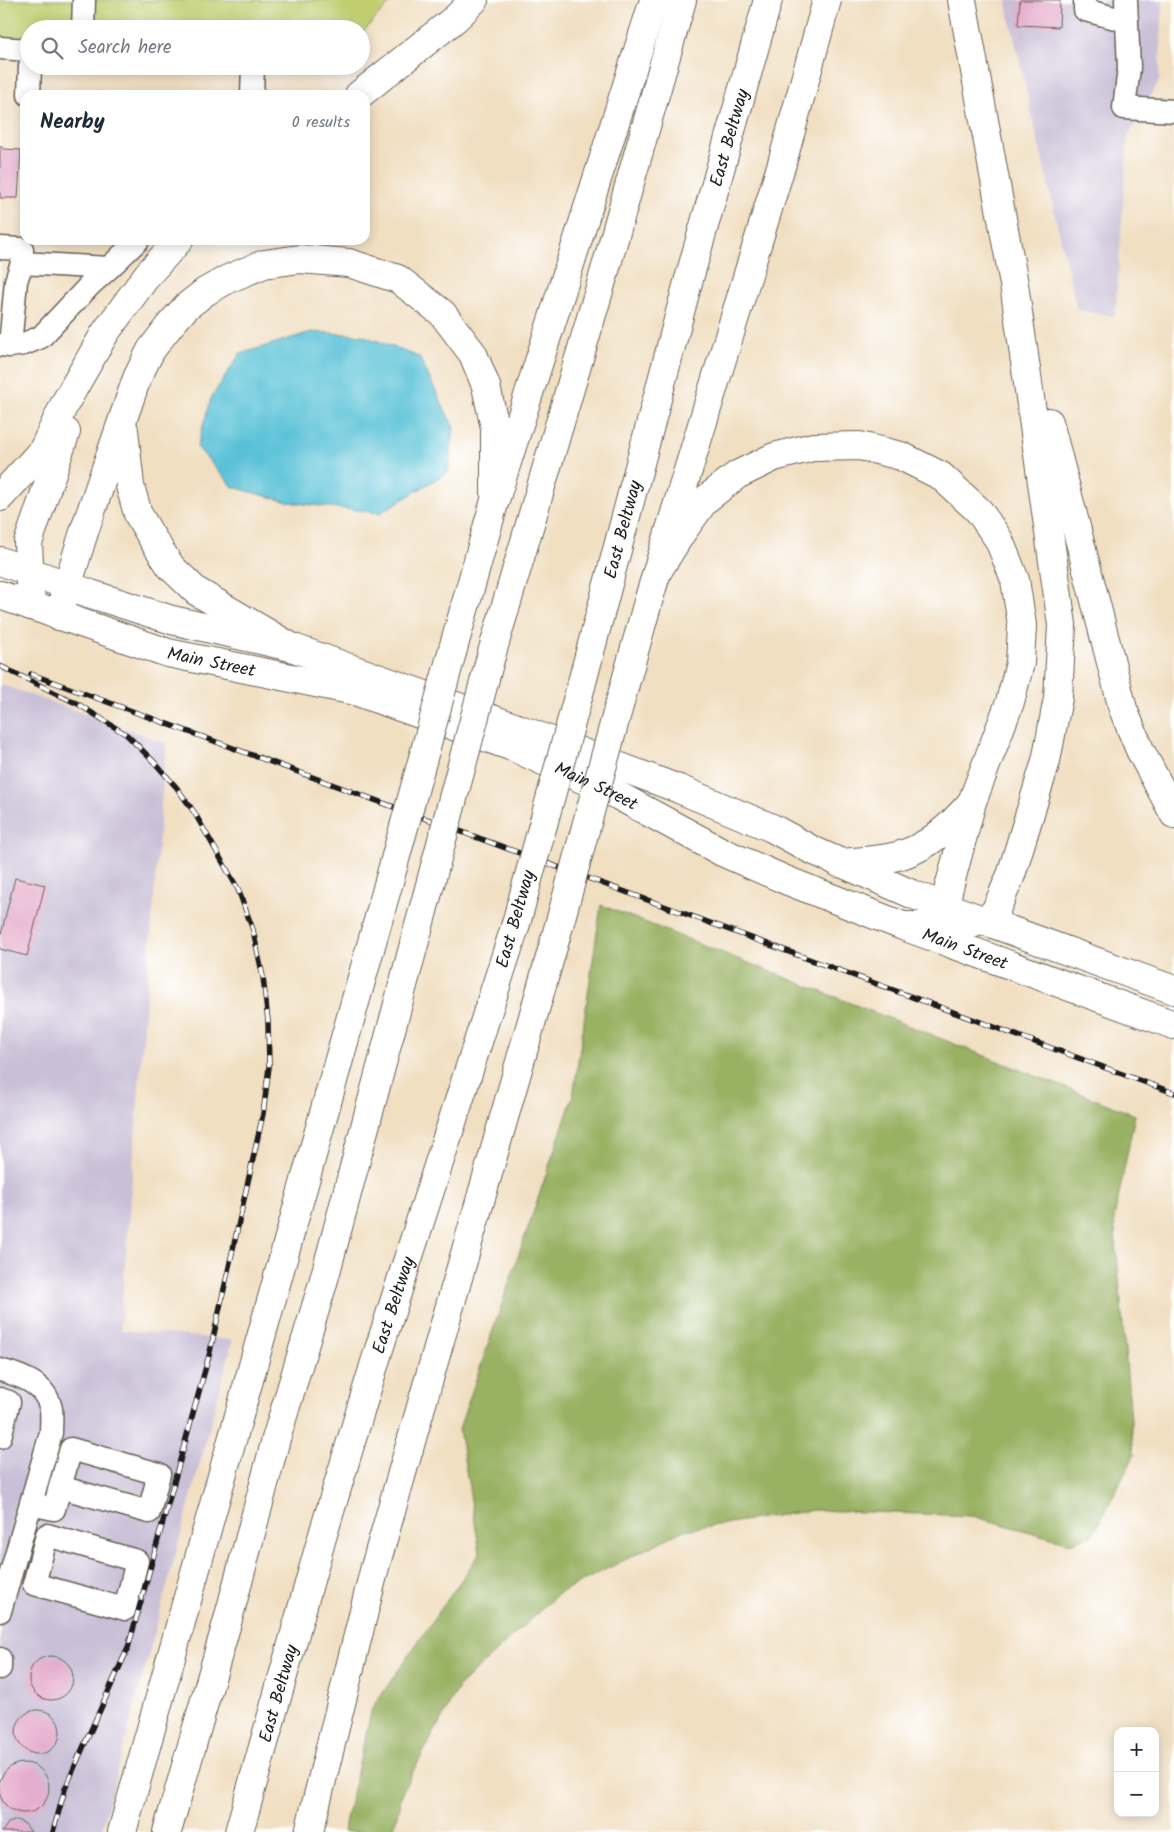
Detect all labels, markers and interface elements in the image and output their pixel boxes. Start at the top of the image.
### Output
search box [20,20,370,75]
text: Search here [78,33,172,63]
icon: search [38,34,66,62]
street label: East Beltway [703,85,758,191]
text: Nearby [40,106,105,139]
text: 0 results [292,110,350,135]
street label: East Beltway [597,477,651,582]
street label: Main Street [164,640,259,687]
street label: Main Street [549,755,643,820]
street label: East Beltway [489,866,544,972]
street label: Main Street [918,921,1013,979]
street label: East Beltway [365,1253,424,1358]
street label: East Beltway [252,1641,307,1746]
map controls [1114,1727,1159,1817]
button: + [1114,1727,1159,1772]
button: − [1114,1772,1159,1817]

